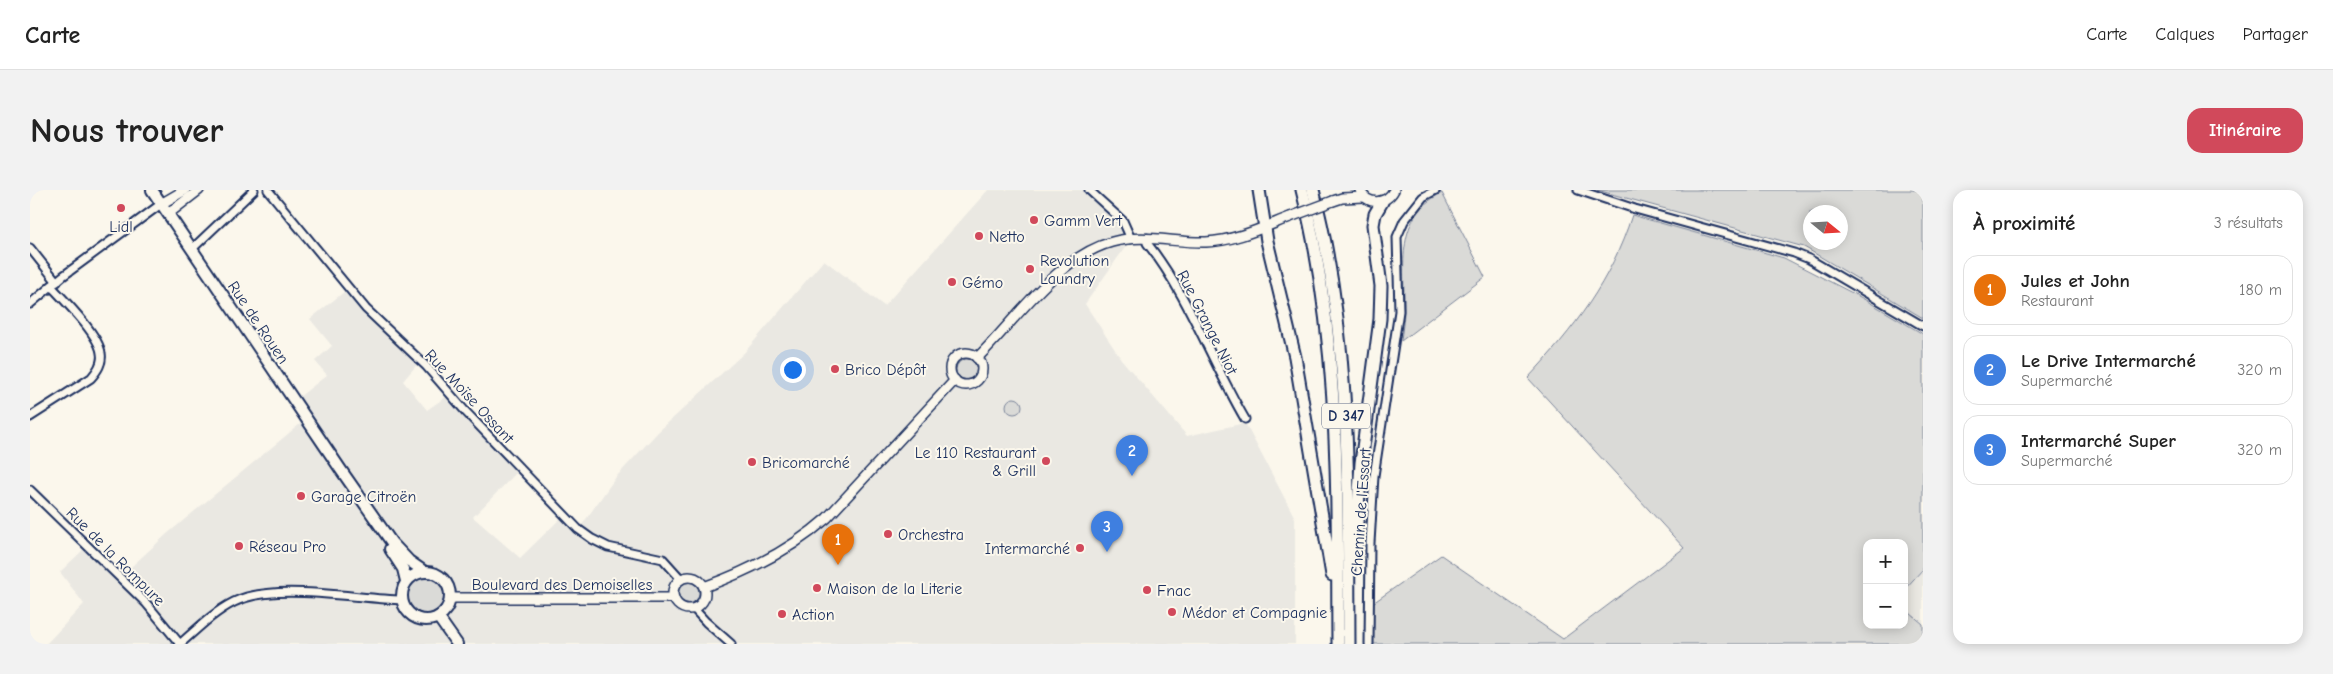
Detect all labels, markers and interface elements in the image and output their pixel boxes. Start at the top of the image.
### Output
text: Carte [25,21,80,49]
text: Carte [2086,24,2127,45]
text: Calques [2155,24,2215,45]
text: Partager [2243,24,2308,45]
button: Itinéraire [2187,108,2303,153]
text: Nous trouver [30,110,223,151]
marker: Lidl [115,202,127,214]
north arrow [1803,205,1848,250]
text: À proximité [1973,211,2075,235]
place label: Gamm Vert [1044,212,1123,230]
marker: Gamm Vert [1028,214,1040,226]
text: 3 résultats [2214,214,2283,232]
place label: Lidl [109,218,133,236]
place label: Netto [989,228,1025,246]
marker: Netto [973,230,985,242]
place label: Revolution Laundry [1040,252,1109,288]
marker: Revolution Laundry [1024,263,1036,275]
street label: Rue Grange Niot [1173,267,1241,378]
text: Jules et John [2021,270,2130,292]
place label: Gémo [962,274,1003,292]
marker: Gémo [946,276,958,288]
street label: Rue de Rouen [224,278,292,367]
text: 1 [1987,281,1993,299]
text: 180 m [2239,281,2282,299]
text: Restaurant [2021,292,2093,310]
street label: Rue Moïse Ossant [421,346,518,448]
text: Le Drive Intermarché [2021,350,2196,372]
your location [780,357,806,383]
place label: Brico Dépôt [845,361,926,379]
text: 2 [1986,361,1994,379]
text: 320 m [2237,361,2282,379]
marker: Brico Dépôt [829,363,841,375]
text: Supermarché [2021,372,2113,390]
road number: D 347 [1322,404,1370,428]
text: Intermarché Super [2021,430,2176,452]
pin: 2 [1116,435,1148,476]
text: 3 [1986,441,1994,459]
text: 320 m [2237,441,2282,459]
place label: Le 110 Restaurant & Grill [915,444,1036,480]
street label: Chemin de l'Essart [1348,447,1374,577]
text: Supermarché [2021,452,2113,470]
place label: Bricomarché [762,454,850,472]
marker: Le 110 Restaurant & Grill [1040,455,1052,467]
marker: Bricomarché [746,456,758,468]
place label: Garage Citroën [311,488,416,506]
marker: Garage Citroën [295,490,307,502]
street label: Rue de la Rompure [62,504,168,610]
pin: 3 [1091,511,1123,552]
pin: 1 [822,524,854,565]
place label: Orchestra [898,526,964,544]
marker: Orchestra [882,528,894,540]
place label: Réseau Pro [249,538,326,556]
map controls [1863,539,1908,629]
button: + [1863,539,1908,584]
marker: Réseau Pro [233,540,245,552]
place label: Intermarché [985,540,1070,558]
marker: Intermarché [1074,542,1086,554]
street label: Boulevard des Demoiselles [472,576,653,594]
place label: Maison de la Literie [827,580,962,598]
marker: Maison de la Literie [811,582,823,594]
place label: Fnac [1157,582,1191,600]
marker: Fnac [1141,584,1153,596]
button: − [1863,584,1908,629]
place label: Médor et Compagnie [1182,604,1327,622]
place label: Action [792,606,835,624]
marker: Médor et Compagnie [1166,606,1178,618]
marker: Action [776,608,788,620]

